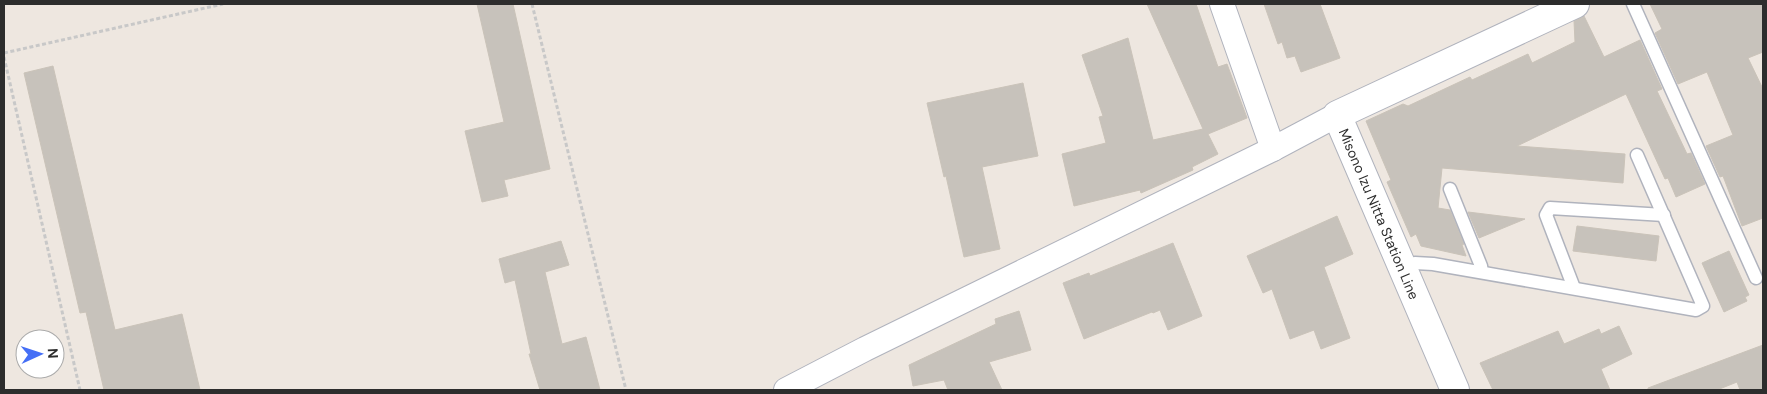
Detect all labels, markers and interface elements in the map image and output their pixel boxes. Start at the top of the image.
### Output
street label: Misono Izu Nitta Station Line [1335,126,1423,302]
north arrow [15,329,65,379]
text: N [44,348,62,359]

